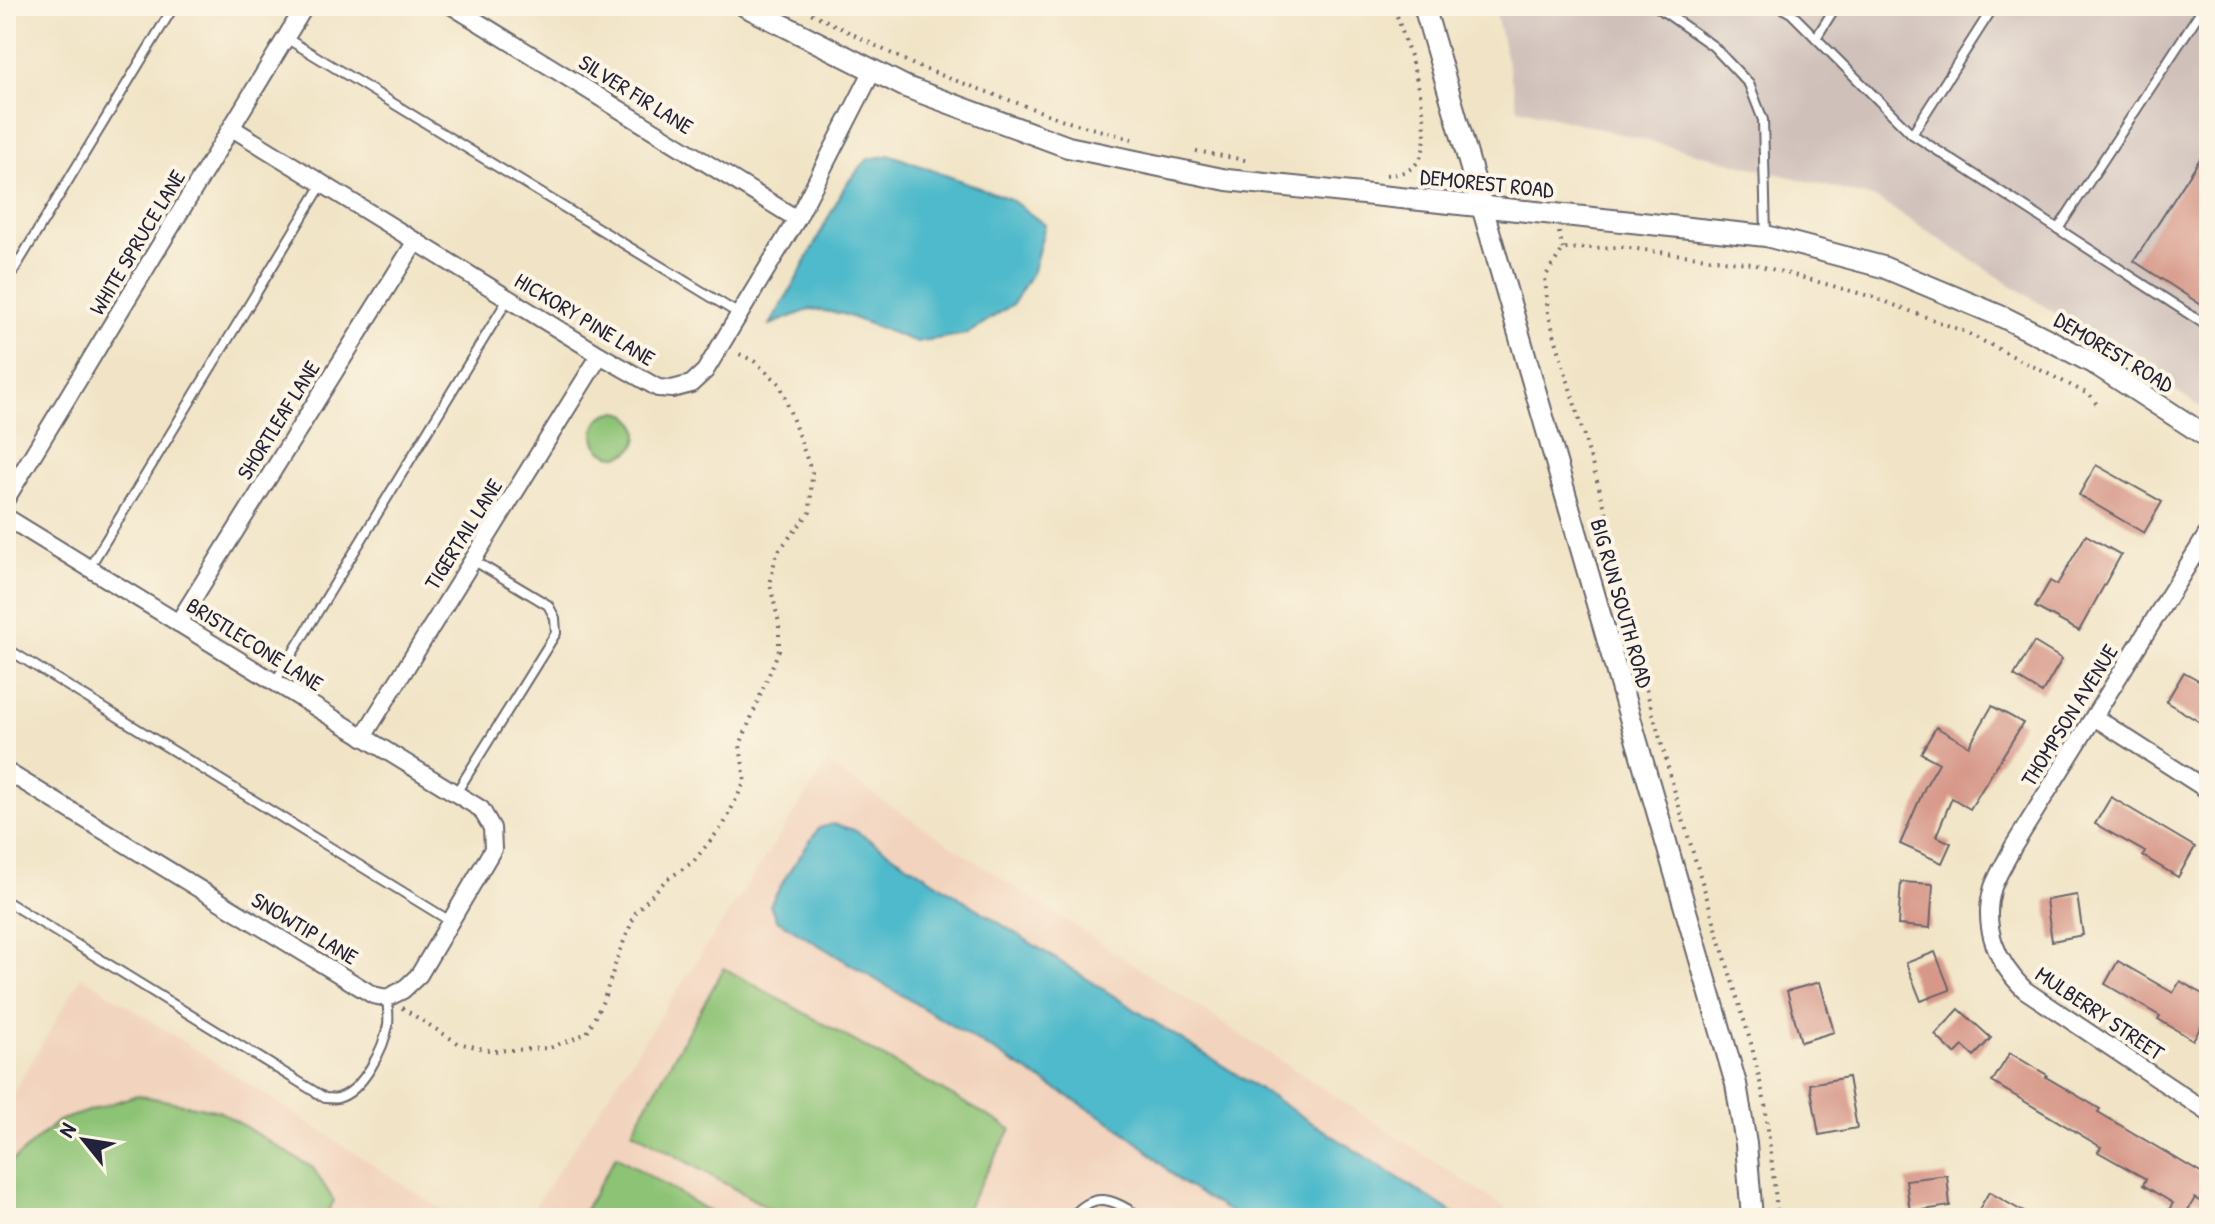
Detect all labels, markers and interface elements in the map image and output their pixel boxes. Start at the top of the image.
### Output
street label: SILVER FIR LANE [573,47,699,141]
street label: DEMOREST ROAD [1419,161,1556,205]
street label: WHITE SPRUCE LANE [82,164,192,320]
street label: HICKORY PINE LANE [509,265,661,373]
street label: DEMOREST ROAD [2049,305,2180,400]
street label: SHORTLEAF LANE [229,354,327,485]
street label: TIGERTAIL LANE [417,473,509,595]
street label: BIG RUN SOUTH ROAD [1584,515,1661,691]
street label: BRISTLECONE LANE [181,590,329,698]
street label: THOMPSON AVENUE [2013,638,2125,792]
street label: SNOWTIP LANE [246,884,364,972]
street label: MULBERRY STREET [2030,959,2171,1068]
north arrow [44,1100,124,1180]
text: N [51,1117,83,1143]

